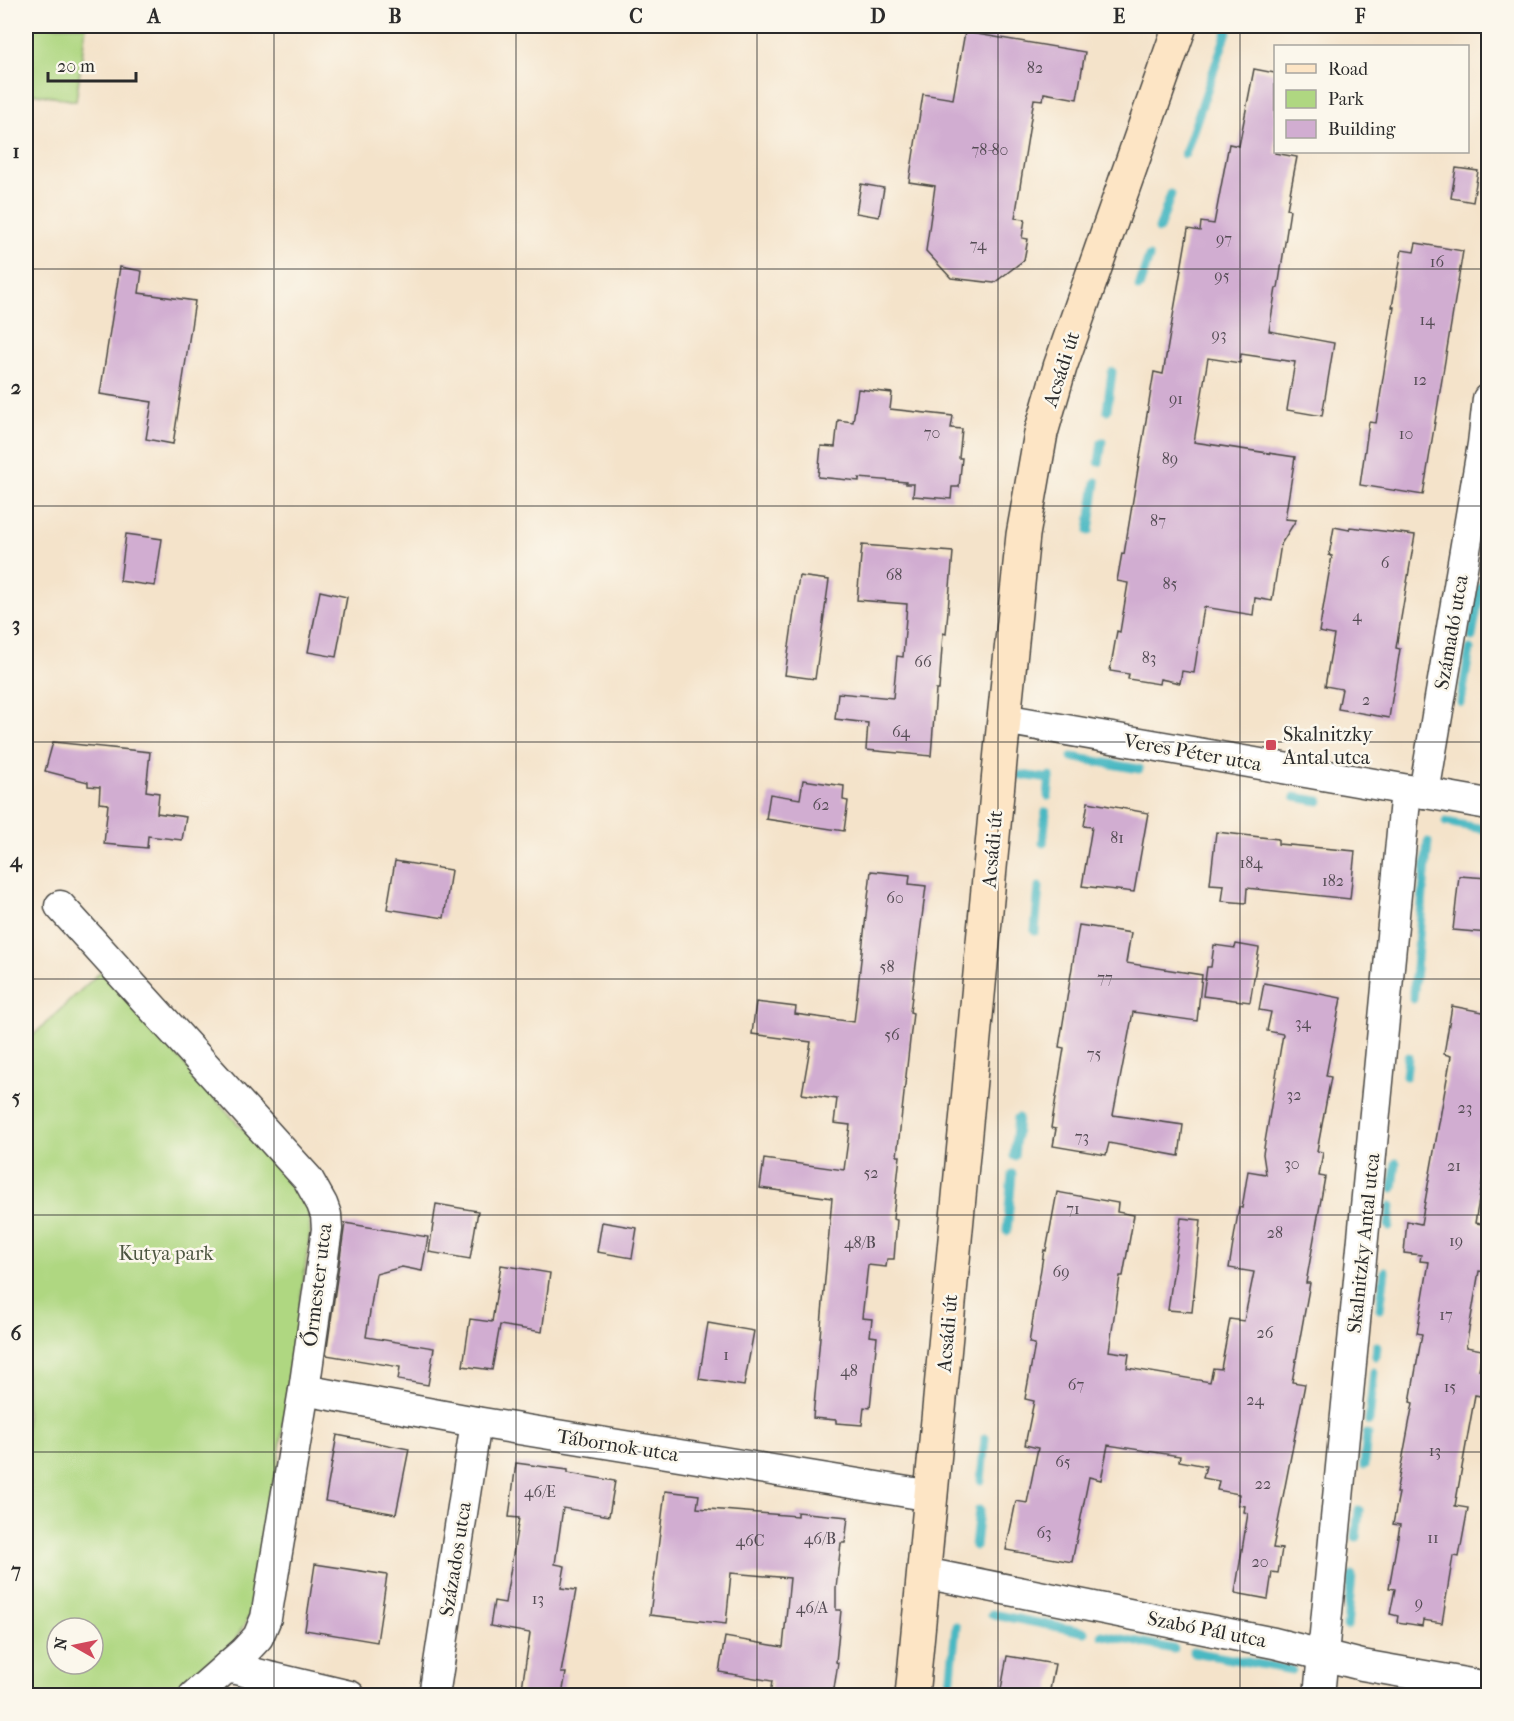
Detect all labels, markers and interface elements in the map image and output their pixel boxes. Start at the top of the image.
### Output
text: A [146,5,162,28]
text: B [388,5,402,28]
text: C [629,5,643,28]
text: D [870,5,886,28]
text: E [1113,5,1125,28]
text: F [1354,5,1366,28]
scale bar [48,45,136,83]
legend [1274,45,1469,153]
text: 20 m [57,56,95,77]
house number: 82 [1027,58,1043,77]
text: Road [1328,59,1368,80]
text: Park [1328,89,1365,110]
text: Building [1328,119,1396,140]
text: 1 [12,140,20,163]
house number: 78-80 [972,140,1008,159]
house number: 97 [1216,229,1232,248]
house number: 74 [970,235,987,254]
house number: 16 [1430,252,1444,271]
house number: 95 [1214,266,1230,285]
house number: 14 [1419,310,1435,329]
house number: 93 [1212,325,1226,344]
street label: Acsádi út [1038,329,1084,411]
house number: 12 [1413,370,1427,389]
text: 2 [11,376,21,399]
house number: 91 [1169,389,1183,408]
house number: 70 [924,423,940,442]
house number: 10 [1399,424,1413,443]
house number: 89 [1162,449,1178,468]
house number: 87 [1150,511,1166,530]
house number: 6 [1381,553,1390,572]
house number: 68 [886,565,902,584]
street label: Számadó utca [1430,572,1473,691]
house number: 85 [1163,574,1178,593]
house number: 4 [1352,606,1362,625]
text: 3 [12,613,20,636]
house number: 83 [1142,648,1156,667]
house number: 66 [914,652,932,671]
house number: 2 [1362,690,1370,709]
house number: 64 [892,722,911,741]
place label: Skalnitzky Antal utca [1282,723,1374,769]
street label: Veres Péter utca [1121,729,1264,776]
marker: Skalnitzky Antal utca [1264,738,1278,752]
house number: 62 [813,795,829,814]
street label: Acsádi út [978,809,1007,890]
house number: 81 [1110,828,1124,847]
text: 4 [9,849,23,873]
house number: 184 [1239,853,1263,872]
house number: 182 [1322,871,1344,890]
house number: 60 [886,888,904,907]
house number: 58 [880,957,894,976]
house number: 77 [1097,968,1113,987]
house number: 34 [1295,1013,1312,1032]
house number: 56 [884,1025,900,1044]
house number: 75 [1087,1044,1101,1063]
house number: 32 [1287,1085,1301,1104]
text: 5 [12,1086,21,1109]
house number: 23 [1458,1098,1472,1117]
house number: 73 [1075,1127,1089,1146]
street label: Skalnitzky Antal utca [1343,1151,1384,1334]
house number: 30 [1284,1154,1300,1173]
house number: 21 [1447,1156,1461,1175]
house number: 52 [863,1163,879,1182]
house number: 71 [1066,1199,1080,1218]
street label: Őrmester utca [297,1221,337,1348]
house number: 28 [1267,1223,1283,1242]
house number: 19 [1449,1231,1463,1250]
house number: 48/B [844,1233,876,1252]
park label: Kutya park [118,1242,214,1265]
house number: 69 [1052,1262,1070,1281]
street label: Acsádi út [933,1293,962,1374]
house number: 17 [1439,1305,1453,1324]
text: 6 [11,1322,23,1345]
house number: 26 [1257,1323,1274,1342]
house number: 1 [723,1345,729,1364]
house number: 48 [840,1361,858,1380]
house number: 67 [1068,1375,1084,1394]
house number: 15 [1444,1377,1456,1396]
house number: 24 [1246,1390,1264,1409]
street label: Tábornok utca [556,1425,681,1467]
house number: 13 [1429,1441,1441,1460]
house number: 65 [1055,1452,1071,1471]
house number: 22 [1255,1474,1271,1493]
house number: 46/E [524,1482,556,1501]
street label: Százados utca [435,1499,476,1618]
house number: 63 [1036,1523,1052,1542]
house number: 11 [1427,1528,1439,1547]
house number: 46/B [804,1529,836,1548]
house number: 46C [736,1531,764,1550]
house number: 20 [1251,1552,1269,1571]
text: 7 [10,1559,21,1582]
house number: 13 [532,1589,544,1608]
house number: 9 [1415,1593,1423,1612]
house number: 46/A [796,1598,829,1617]
street label: Szabó Pál utca [1145,1607,1269,1652]
north arrow [45,1616,105,1676]
text: N [50,1635,71,1651]

